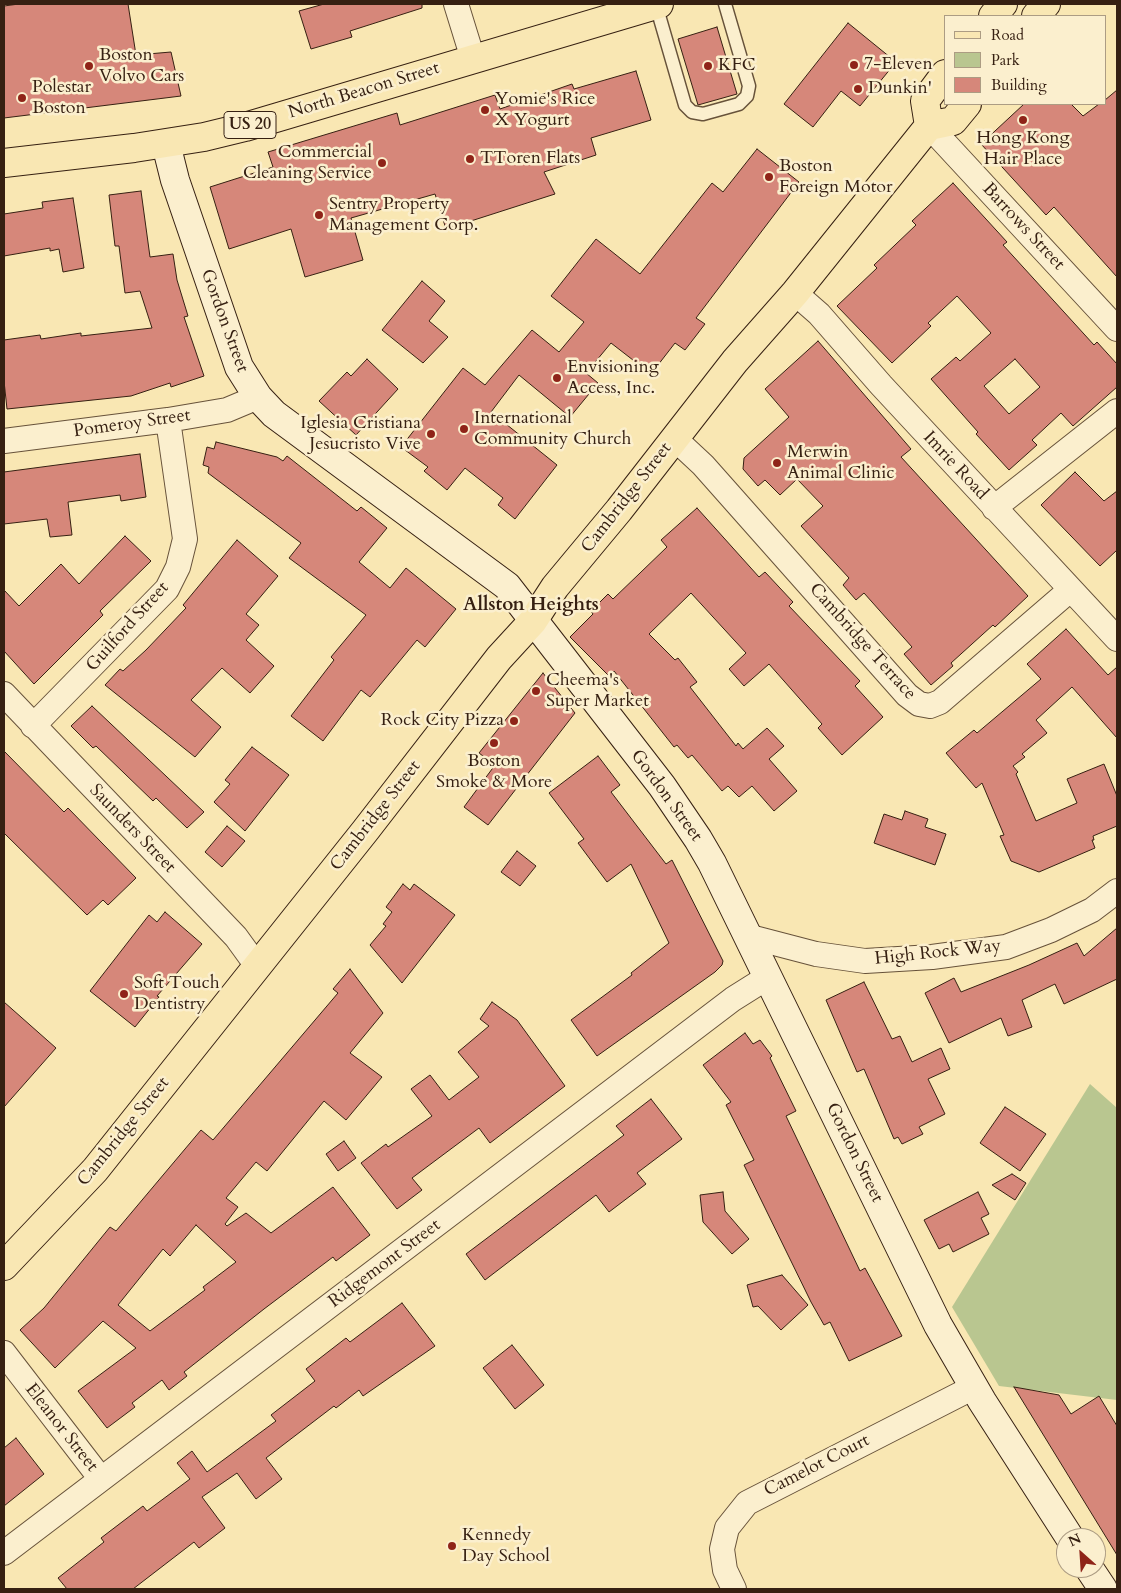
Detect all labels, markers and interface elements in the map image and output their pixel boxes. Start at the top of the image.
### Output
legend [944,15,1106,105]
text: Road [991,25,1024,45]
place label: Boston Volvo Cars [99,45,184,88]
text: Park [991,50,1020,70]
place label: 7-Eleven [864,54,933,76]
place label: KFC [718,55,755,77]
street label: North Beacon Street [286,58,442,124]
marker: 7-Eleven [848,59,860,71]
marker: Boston Volvo Cars [83,60,95,72]
marker: KFC [702,60,714,72]
text: Building [991,75,1047,95]
place label: Polestar Boston [32,77,91,120]
place label: Dunkin' [868,78,932,100]
marker: Dunkin' [852,83,864,95]
place label: Yomie's Rice X Yogurt [495,89,595,132]
marker: Polestar Boston [16,92,28,104]
marker: Yomie's Rice X Yogurt [479,104,491,116]
road number: US 20 [224,112,276,138]
marker: Hong Kong Hair Place [1017,114,1029,126]
place label: Hong Kong Hair Place [976,128,1070,170]
place label: Commercial Cleaning Service [243,142,372,184]
place label: TToren Flats [480,148,580,170]
marker: TToren Flats [464,153,476,165]
place label: Boston Foreign Motor [779,156,893,198]
marker: Commercial Cleaning Service [376,157,388,169]
marker: Boston Foreign Motor [763,171,775,183]
street label: Barrows Street [977,179,1069,275]
place label: Sentry Property Management Corp. [329,194,478,236]
marker: Sentry Property Management Corp. [313,209,325,221]
street label: Gordon Street [195,266,253,376]
place label: Envisioning Access, Inc. [567,357,659,399]
marker: Envisioning Access, Inc. [551,372,563,384]
street label: Pomeroy Street [72,405,192,443]
place label: International Community Church [474,408,631,450]
place label: Iglesia Cristiana Jesucristo Vive [300,413,421,456]
marker: International Community Church [458,423,470,435]
street label: Imrie Road [918,427,992,505]
marker: Iglesia Cristiana Jesucristo Vive [425,428,437,440]
street label: Cambridge Street [577,439,677,557]
place label: Merwin Animal Clinic [787,442,894,484]
marker: Merwin Animal Clinic [771,457,783,469]
street label: Guilford Street [82,578,174,676]
street label: Cambridge Terrace [804,579,920,705]
district label: Allston Heights [463,595,599,617]
place label: Cheema's Super Market [546,670,649,712]
marker: Cheema's Super Market [530,685,542,697]
place label: Rock City Pizza [381,710,504,732]
marker: Rock City Pizza [508,715,520,727]
marker: Boston Smoke & More [488,737,500,749]
street label: Gordon Street [625,746,707,846]
place label: Boston Smoke & More [436,751,552,794]
street label: Cambridge Street [326,757,426,875]
street label: Saunders Street [84,780,180,878]
street label: High Rock Way [874,936,1002,970]
place label: Soft Touch Dentistry [134,973,220,1016]
marker: Soft Touch Dentistry [118,988,130,1000]
street label: Cambridge Street [73,1073,175,1191]
street label: Gordon Street [821,1100,887,1206]
street label: Ridgemont Street [325,1215,445,1313]
street label: Eleanor Street [20,1379,102,1477]
street label: Camelot Court [761,1430,873,1502]
place label: Kennedy Day School [462,1525,550,1568]
north arrow [1056,1528,1106,1578]
text: N [1065,1529,1084,1551]
marker: Kennedy Day School [446,1540,458,1552]

